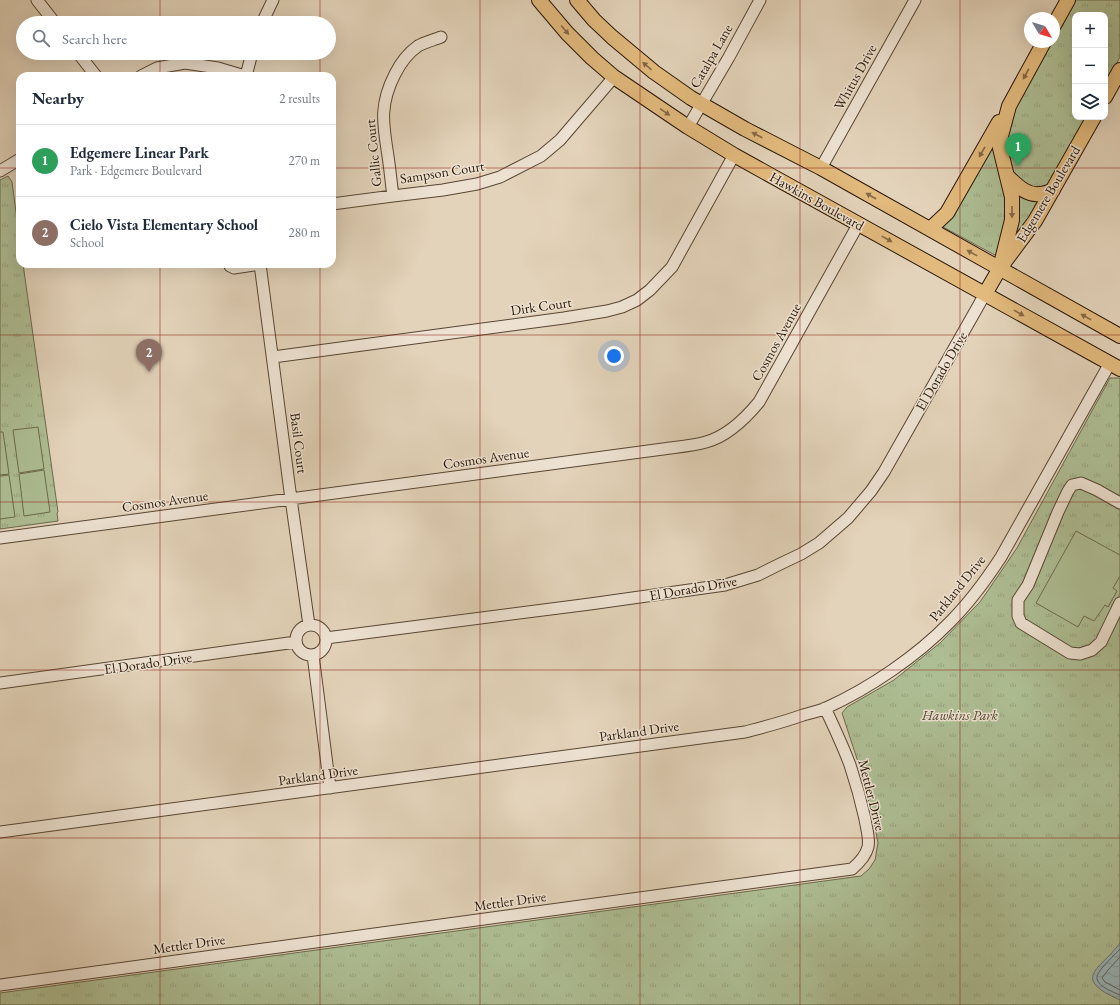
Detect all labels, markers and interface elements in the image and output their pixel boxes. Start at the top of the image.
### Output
north arrow [1024,12,1060,48]
map controls [1072,12,1108,120]
button: + [1072,12,1108,48]
search box [16,16,336,60]
street label: Catalpa Lane [685,20,737,91]
one-way arrow [560,24,569,35]
icon: search [30,27,52,49]
text: Search here [62,29,127,48]
street label: Whitus Drive [830,40,881,113]
button: − [1072,48,1108,84]
one-way arrow [641,62,652,71]
one-way arrow [1023,68,1030,80]
button: layers [1072,84,1108,120]
text: Nearby [32,87,84,109]
text: 2 results [279,90,320,107]
one-way arrow [660,108,670,116]
street label: Gallic Court [360,118,385,188]
one-way arrow [751,132,762,139]
pin: 1 [1005,133,1031,166]
street label: Edgemere Boulevard [1012,141,1085,246]
text: Edgemere Linear Park [70,143,209,162]
one-way arrow [979,146,986,158]
text: 1 [42,152,48,169]
text: 270 m [289,152,320,169]
street label: Sampson Court [399,156,486,188]
text: Park · Edgemere Boulevard [70,162,202,179]
street label: Hawkins Boulevard [766,168,868,235]
one-way arrow [865,193,877,200]
one-way arrow [1009,206,1015,219]
text: Cielo Vista Elementary School [70,215,258,234]
text: 2 [42,224,48,241]
text: 280 m [289,224,320,241]
text: School [70,234,104,251]
one-way arrow [881,236,893,242]
one-way arrow [967,250,978,256]
street label: Dirk Court [509,293,573,319]
street label: Cosmos Avenue [747,299,805,384]
one-way arrow [1013,309,1025,316]
one-way arrow [1080,313,1092,320]
street label: El Dorado Drive [911,328,971,414]
pin: 2 [136,339,162,372]
your location [604,346,624,366]
street label: Basil Court [286,412,312,475]
street label: Cosmos Avenue [442,443,531,473]
street label: Cosmos Avenue [121,486,210,516]
street label: Parkland Drive [925,551,990,625]
street label: El Dorado Drive [648,571,739,605]
street label: El Dorado Drive [103,648,194,678]
park label: Hawkins Park [921,706,999,724]
street label: Parkland Drive [598,716,680,745]
street label: Mettler Drive [854,758,890,833]
street label: Parkland Drive [277,760,359,789]
street label: Mettler Drive [473,887,548,915]
street label: Mettler Drive [152,930,227,958]

